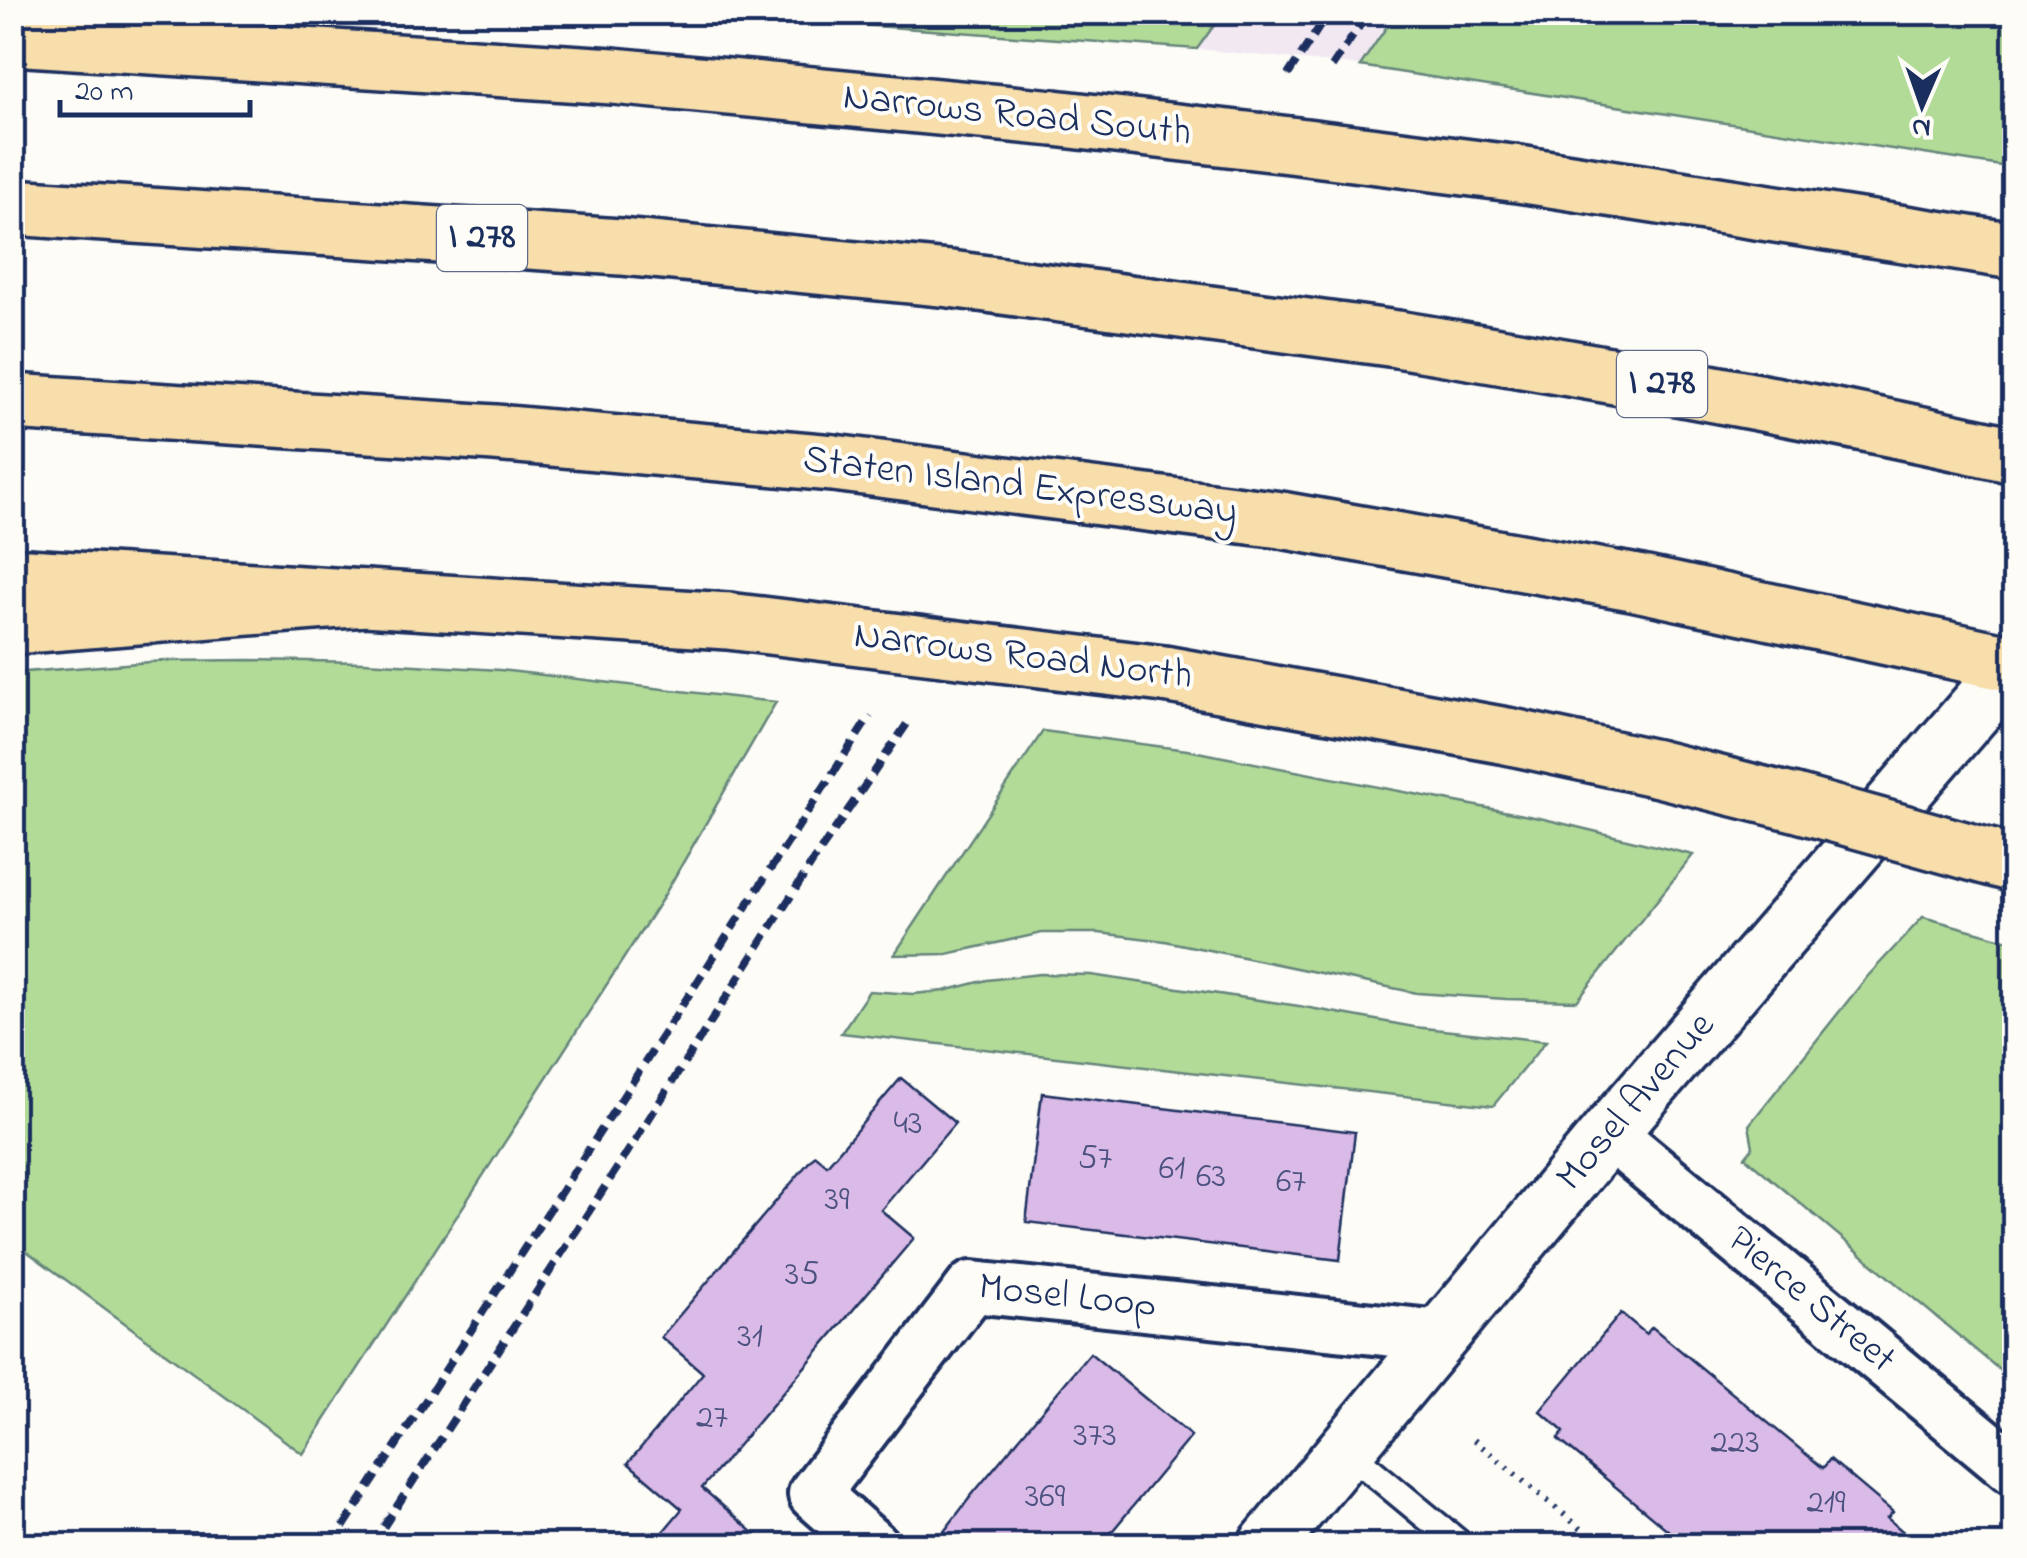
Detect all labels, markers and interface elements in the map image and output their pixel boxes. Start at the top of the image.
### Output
scale bar [60,55,250,117]
north arrow [1872,55,1972,155]
street label: Narrows Road South [840,68,1194,164]
text: 20 m [75,71,134,115]
text: N [1911,106,1931,147]
road number: I 278 [437,205,527,271]
road number: I 278 [1617,351,1707,417]
street label: Staten Island Expressway [799,431,1241,543]
street label: Narrows Road North [850,607,1196,707]
street label: Mosel Avenue [1542,999,1730,1205]
house number: 43 [894,1099,922,1150]
house number: 57 [1078,1134,1112,1185]
house number: 61 [1159,1144,1185,1195]
house number: 63 [1196,1152,1226,1203]
house number: 67 [1276,1157,1306,1208]
house number: 39 [825,1175,850,1226]
street label: Pierce Street [1713,1212,1908,1388]
house number: 35 [785,1250,819,1301]
street label: Mosel Loop [976,1258,1159,1336]
house number: 31 [737,1312,763,1363]
house number: 27 [696,1393,728,1444]
house number: 373 [1073,1411,1117,1462]
house number: 223 [1710,1418,1760,1469]
house number: 369 [1025,1472,1066,1523]
house number: 219 [1806,1478,1846,1529]

